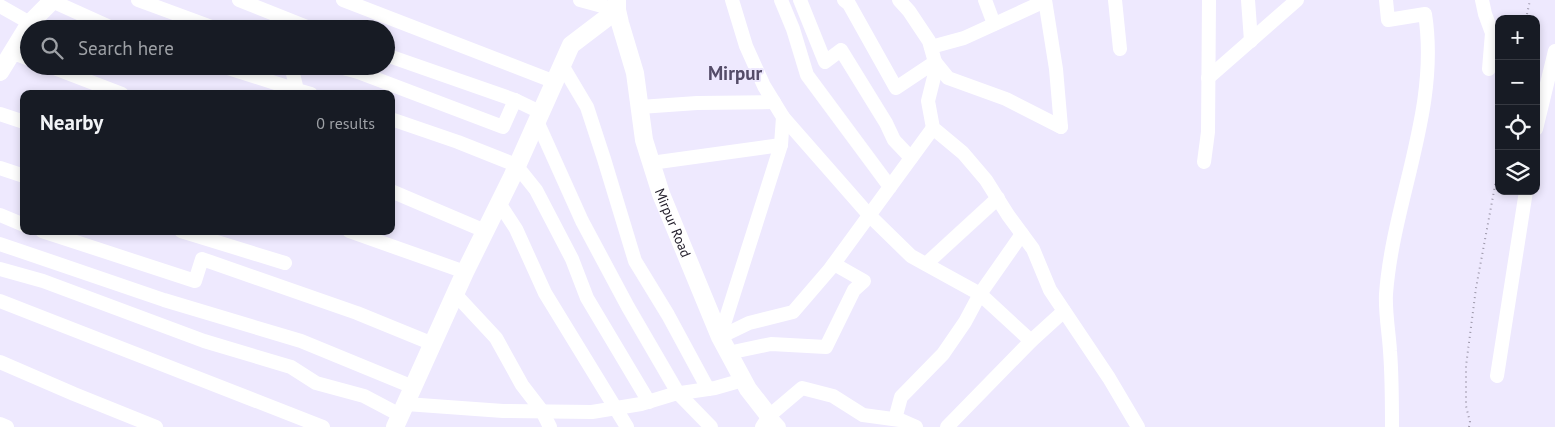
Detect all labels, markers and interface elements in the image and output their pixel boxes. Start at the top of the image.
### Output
map controls [1495,15,1540,195]
button: + [1495,15,1540,60]
search box [20,20,395,75]
icon: search [38,34,66,62]
text: Search here [78,36,174,60]
button: − [1495,60,1540,105]
district label: Mirpur [708,61,762,85]
button: locate [1495,105,1540,150]
text: Nearby [40,109,103,136]
text: 0 results [316,113,375,133]
button: layers [1495,150,1540,195]
street label: Mirpur Road [651,186,695,260]

